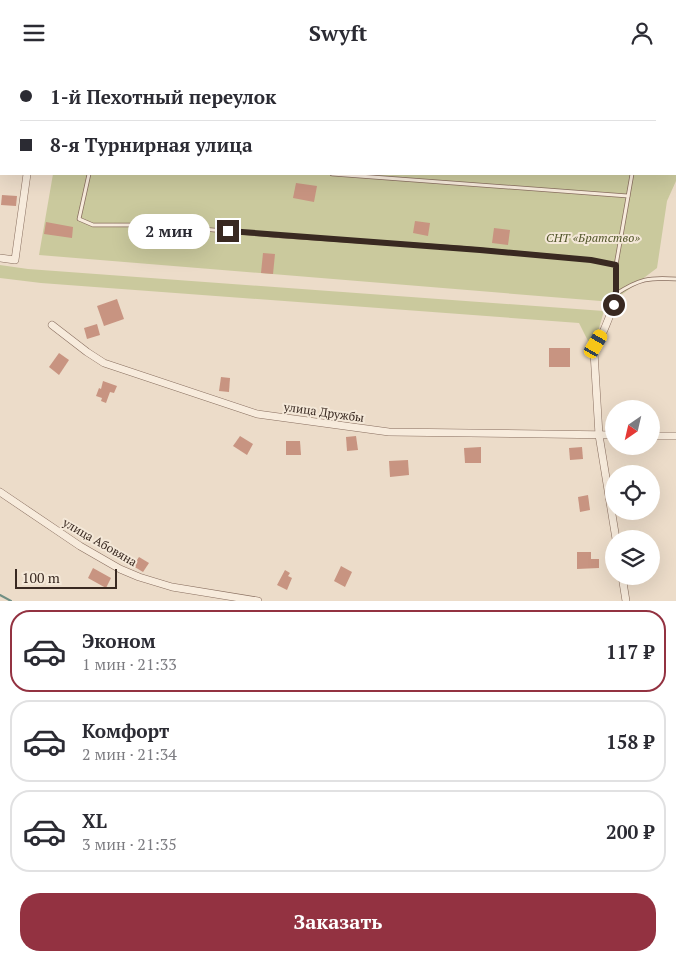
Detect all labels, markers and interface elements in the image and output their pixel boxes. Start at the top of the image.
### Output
text: Swyft [309,18,367,47]
icon: menu [20,19,48,47]
icon: person [628,19,656,47]
text: 1-й Пехотный переулок [50,84,276,109]
text: 8-я Турнирная улица [50,132,252,157]
callout: 2 мин [128,213,210,249]
text: 2 мин [145,220,193,242]
route end [217,220,239,242]
park label: СНТ «Братство» [546,230,640,245]
route start [603,294,625,316]
car [582,327,609,361]
street label: улица Дружбы [282,399,365,425]
north arrow [605,400,660,455]
map controls [605,400,660,585]
button: locate [605,465,660,520]
street label: улица Абовяна [59,514,140,569]
button: layers [605,530,660,585]
scale bar [15,566,118,589]
text: 100 m [22,568,60,587]
text: Эконом [82,628,156,653]
icon: car [22,629,67,674]
text: 117 ₽ [606,639,654,664]
text: 1 мин · 21:33 [82,653,177,675]
text: Комфорт [82,718,169,743]
icon: car [22,719,67,764]
text: 158 ₽ [606,729,654,754]
text: 2 мин · 21:34 [82,743,177,765]
text: XL [82,808,107,833]
icon: car [22,809,67,854]
text: 200 ₽ [606,819,654,844]
text: 3 мин · 21:35 [82,833,177,855]
button: Заказать [20,893,656,951]

